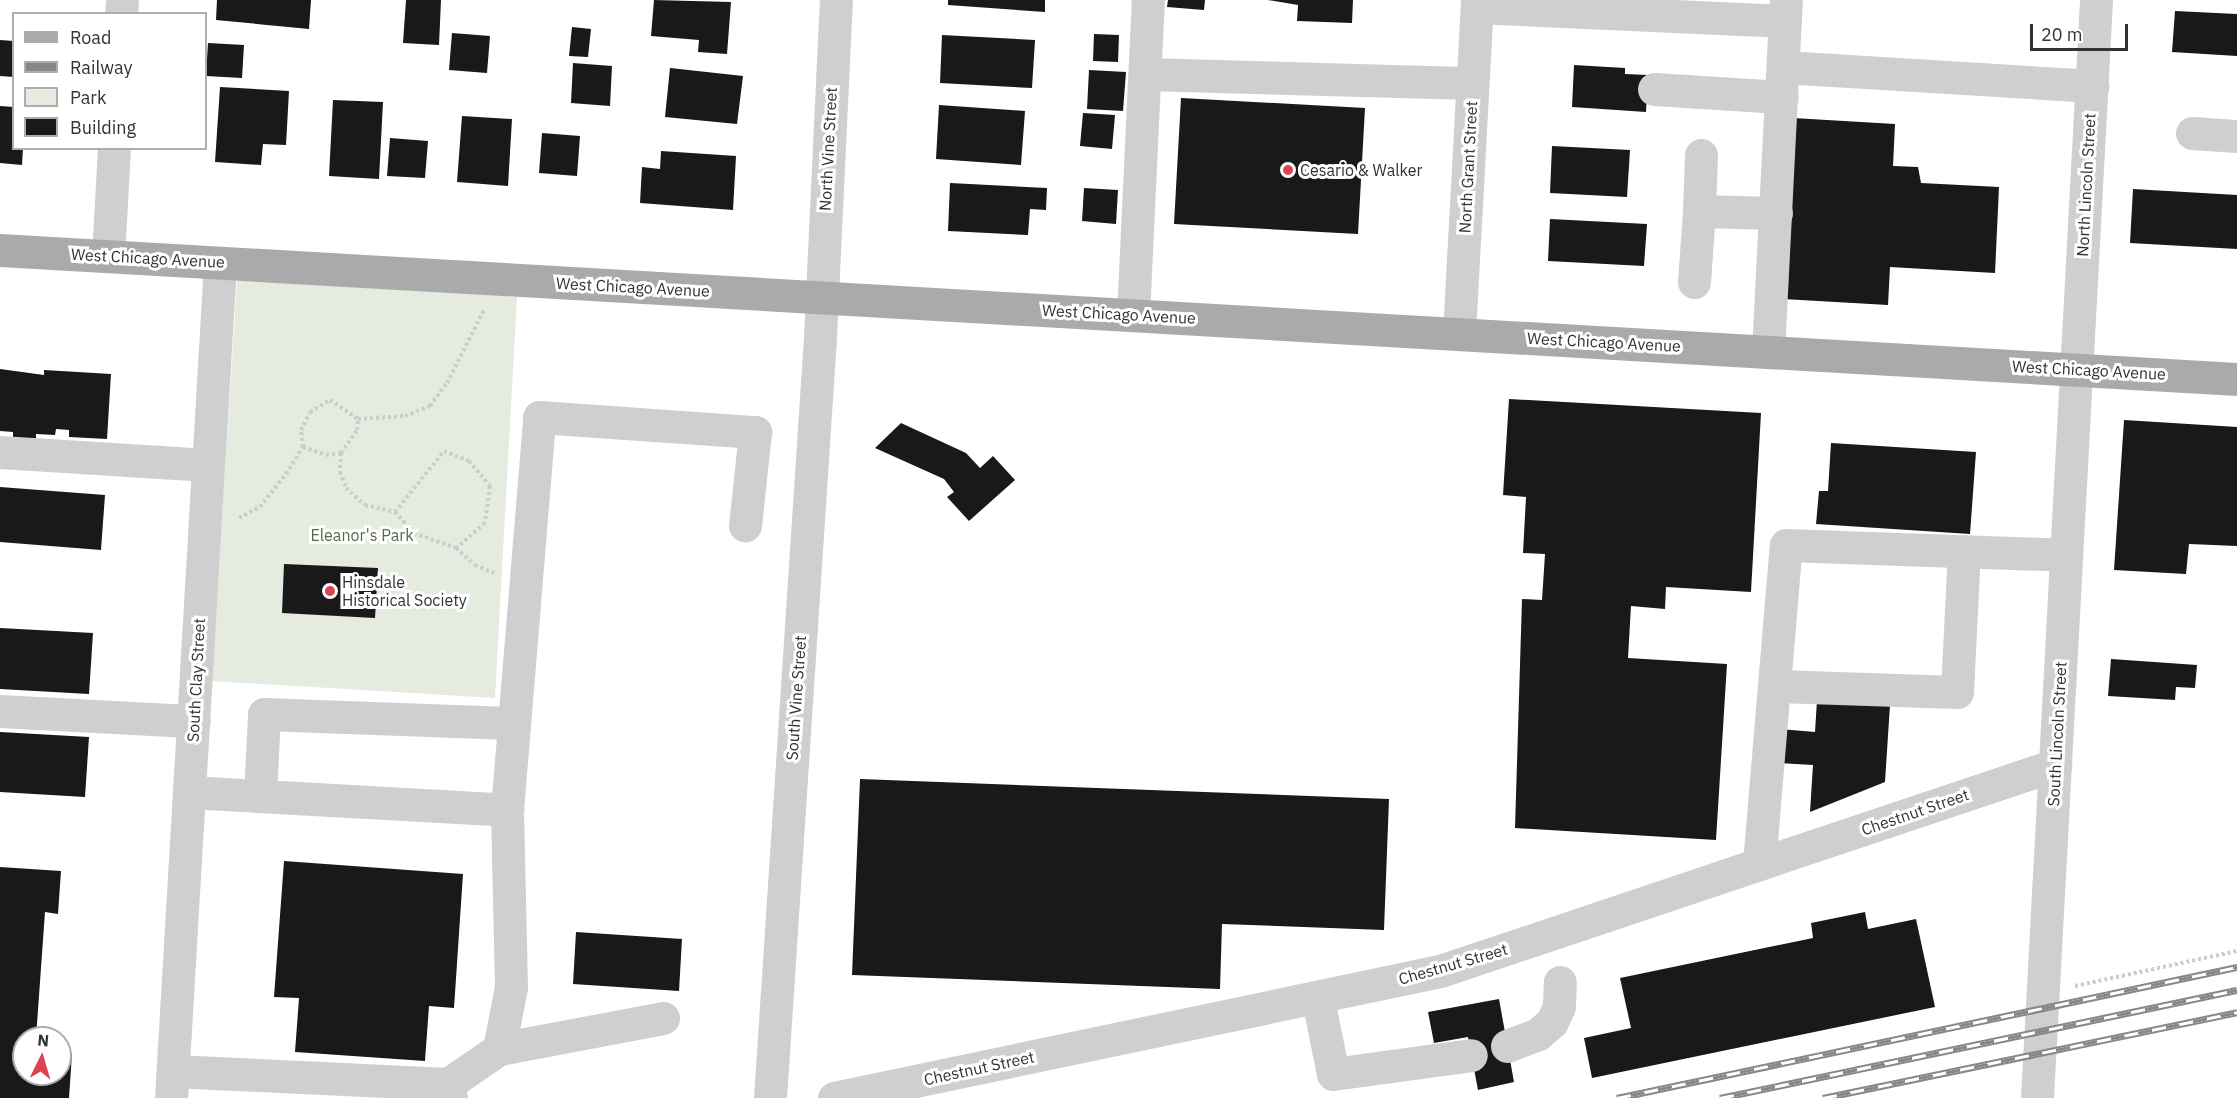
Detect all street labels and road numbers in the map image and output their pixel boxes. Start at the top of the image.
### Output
street label: North Vine Street [815,87,841,211]
street label: North Grant Street [1455,100,1481,234]
street label: North Lincoln Street [2073,113,2099,257]
street label: West Chicago Avenue [71,244,225,272]
street label: West Chicago Avenue [556,273,710,301]
street label: West Chicago Avenue [1042,300,1196,328]
street label: West Chicago Avenue [1527,328,1681,356]
street label: West Chicago Avenue [2012,356,2166,384]
street label: South Clay Street [183,617,209,743]
street label: South Vine Street [782,635,810,761]
street label: South Lincoln Street [2044,661,2070,807]
street label: Chestnut Street [1859,785,1971,839]
street label: Chestnut Street [1396,939,1510,989]
street label: Chestnut Street [922,1047,1036,1089]

